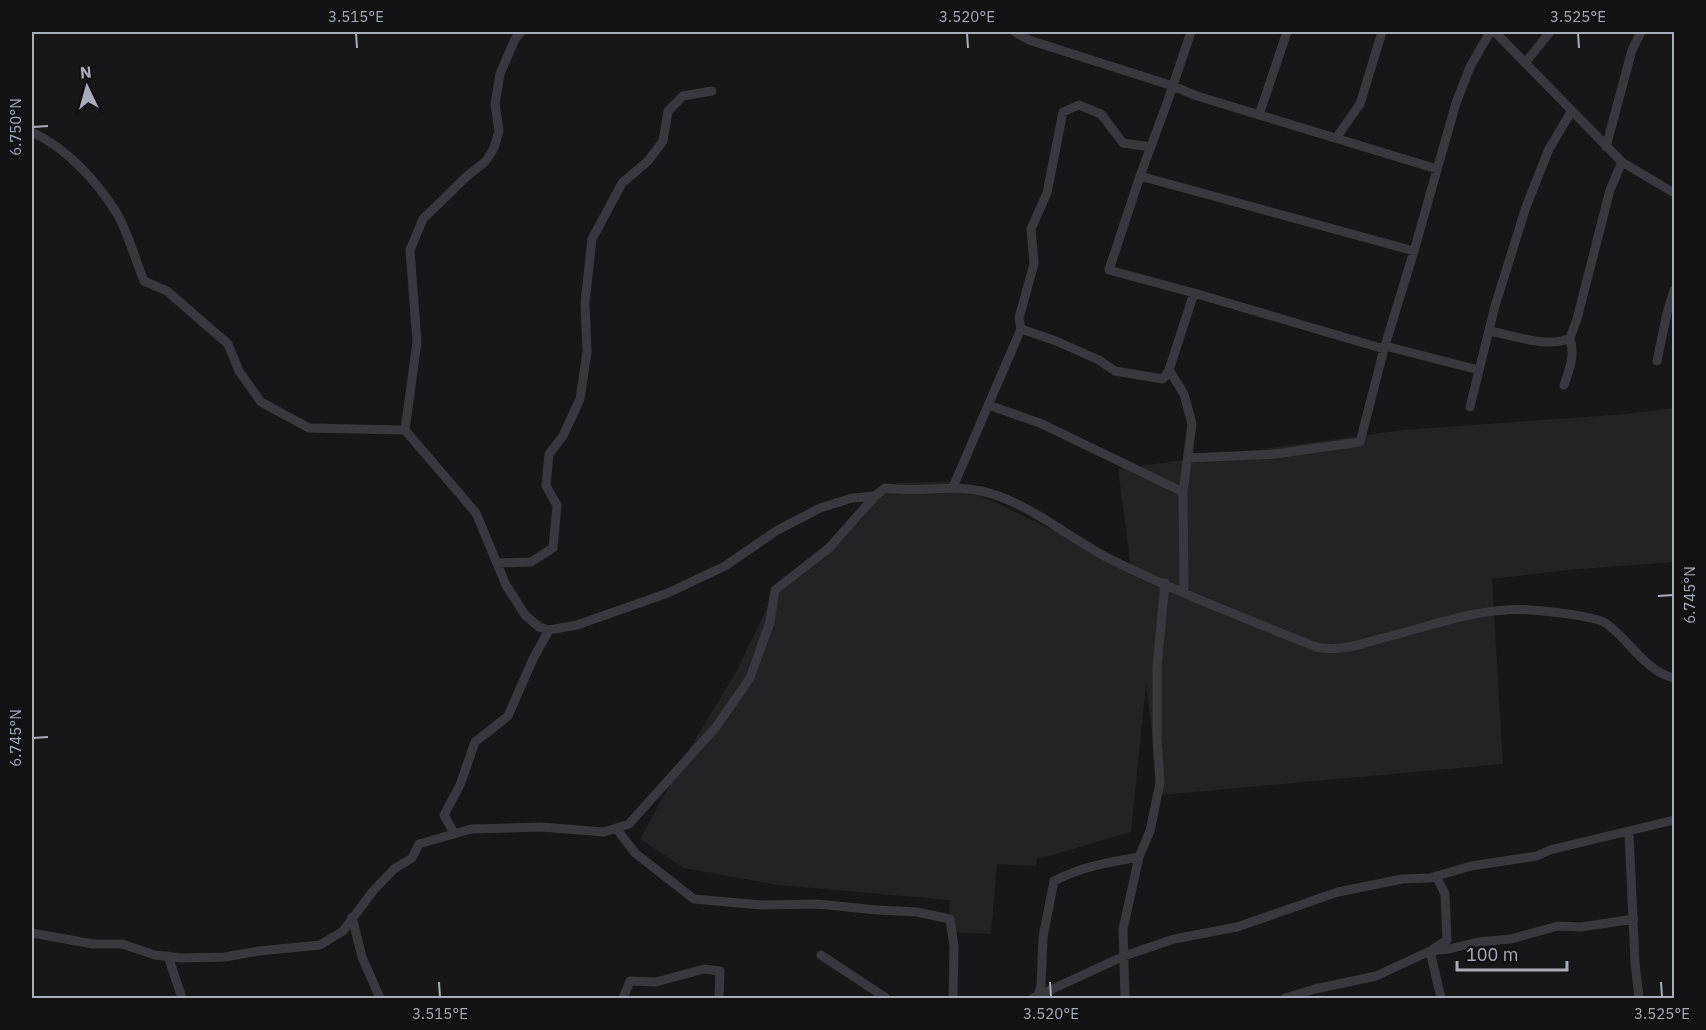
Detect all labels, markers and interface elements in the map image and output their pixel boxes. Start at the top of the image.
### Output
text: 3.515°E [328,7,384,26]
text: 3.520°E [939,7,995,26]
text: 3.525°E [1550,7,1606,26]
north arrow [57,57,117,117]
text: N [79,62,92,83]
text: 6.750°N [6,98,25,156]
text: 6.745°N [1680,566,1699,624]
text: 6.745°N [6,709,25,767]
scale bar [1457,934,1566,972]
text: 100 m [1466,943,1518,966]
text: 3.515°E [412,1004,468,1023]
text: 3.520°E [1023,1004,1079,1023]
text: 3.525°E [1634,1004,1690,1023]

